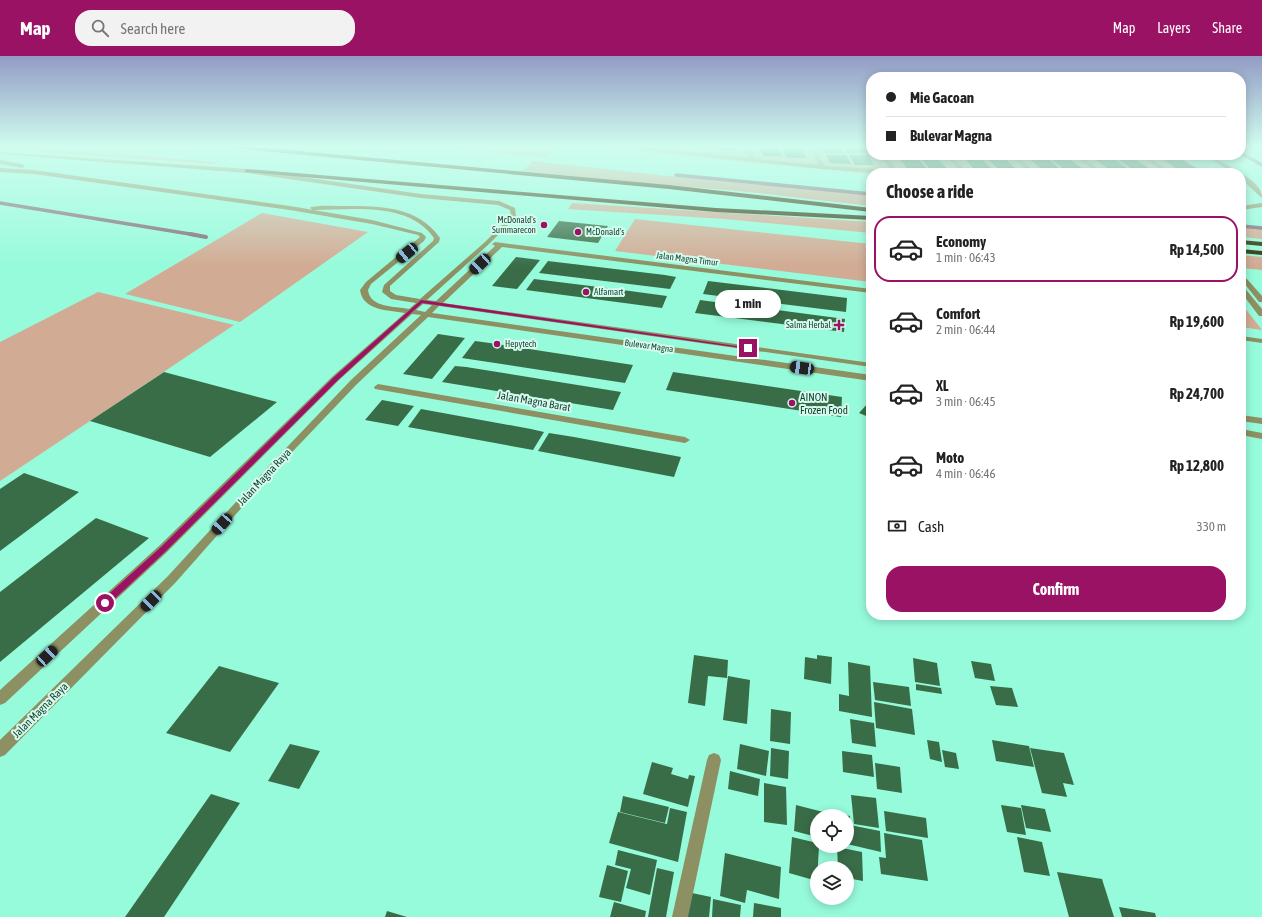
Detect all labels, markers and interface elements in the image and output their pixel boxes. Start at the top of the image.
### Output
search box [75,10,355,46]
text: Map [20,17,51,39]
icon: search [89,17,111,39]
text: Search here [121,20,185,37]
text: Map [1113,20,1135,36]
text: Layers [1157,20,1190,36]
text: Share [1212,20,1242,36]
text: Mie Gacoan [910,89,974,106]
text: Bulevar Magna [910,127,992,144]
text: Choose a ride [886,181,974,202]
place label: McDonald's Summarecon [492,215,536,235]
marker: McDonald's Summarecon [539,220,549,230]
marker: McDonald's [573,227,583,237]
place label: McDonald's [586,227,624,237]
icon: car [888,231,924,267]
text: Economy [936,233,986,250]
car [394,241,420,265]
text: Rp 14,500 [1169,241,1224,258]
street label: Jalan Magna Timur [655,250,719,268]
text: 1 min · 06:43 [936,250,996,265]
car [467,251,493,277]
marker: Alfamart [581,287,591,297]
place label: Alfamart [594,287,624,297]
callout: 1 min [715,290,781,318]
text: 1 min [735,296,761,311]
icon: car [888,303,924,339]
text: Comfort [936,305,980,322]
text: Rp 19,600 [1169,313,1224,330]
place label: Salma Herbal [786,320,832,330]
marker: Salma Herbal [834,320,844,330]
text: 2 min · 06:44 [936,322,996,337]
street label: Bulevar Magna [624,338,674,354]
marker: Hepytech [492,339,502,349]
place label: Hepytech [505,339,536,349]
route end [739,339,757,357]
car [789,360,815,376]
icon: car [888,375,924,411]
text: XL [936,377,949,394]
text: Rp 24,700 [1169,385,1224,402]
street label: Jalan Magna Barat [496,389,572,413]
place label: AINON Frozen Food [800,391,848,416]
text: 3 min · 06:45 [936,394,996,409]
marker: AINON Frozen Food [787,398,797,408]
street label: Jalan Magna Raya [235,446,293,508]
icon: car [888,447,924,483]
text: Moto [936,449,964,466]
text: Rp 12,800 [1169,457,1224,474]
text: 4 min · 06:46 [936,466,996,481]
car [210,511,234,537]
icon: cash [886,515,908,537]
text: Cash [918,518,944,535]
text: 330 m [1197,519,1226,534]
button: Confirm [886,566,1226,612]
car [138,588,164,614]
route start [96,594,114,612]
car [34,643,60,669]
street label: Jalan Magna Raya [10,680,70,740]
map controls [810,809,854,905]
button: locate [810,809,854,853]
button: layers [810,861,854,905]

